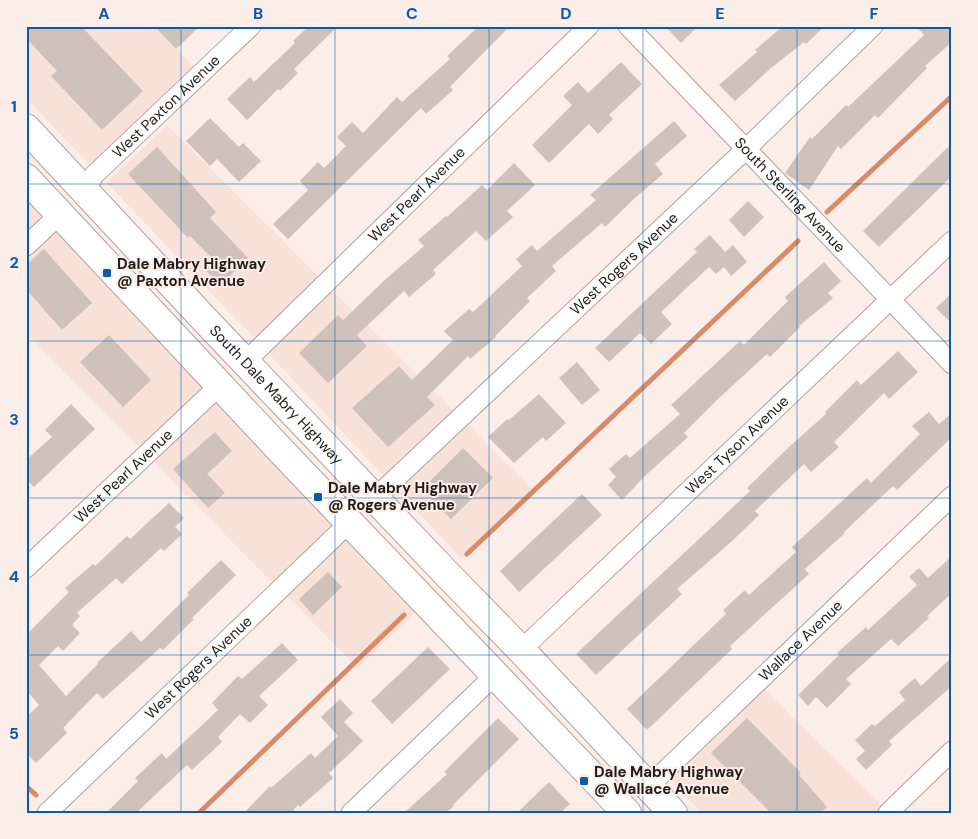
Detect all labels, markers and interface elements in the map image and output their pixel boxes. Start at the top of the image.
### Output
text: A [98,3,110,24]
text: B [253,3,263,24]
text: C [406,3,418,24]
text: D [560,3,572,24]
text: E [715,3,725,24]
text: F [870,3,879,24]
street label: West Paxton Avenue [108,50,225,162]
text: 1 [11,96,17,117]
street label: South Sterling Avenue [730,133,850,257]
street label: West Pearl Avenue [364,142,470,246]
street label: West Rogers Avenue [566,208,682,319]
text: 2 [9,252,19,273]
place label: Dale Mabry Highway @ Paxton Avenue [117,254,266,291]
marker: Dale Mabry Highway @ Paxton Avenue [101,267,113,279]
street label: South Dale Mabry Highway [205,321,348,469]
street label: West Tyson Avenue [681,391,793,499]
text: 3 [9,409,19,430]
street label: West Pearl Avenue [70,425,177,527]
place label: Dale Mabry Highway @ Rogers Avenue [328,478,477,515]
marker: Dale Mabry Highway @ Rogers Avenue [312,491,324,503]
text: 4 [9,566,19,587]
street label: Wallace Avenue [754,596,847,686]
street label: West Rogers Avenue [141,611,256,724]
text: 5 [9,723,19,744]
place label: Dale Mabry Highway @ Wallace Avenue [594,762,743,799]
marker: Dale Mabry Highway @ Wallace Avenue [578,775,590,787]

